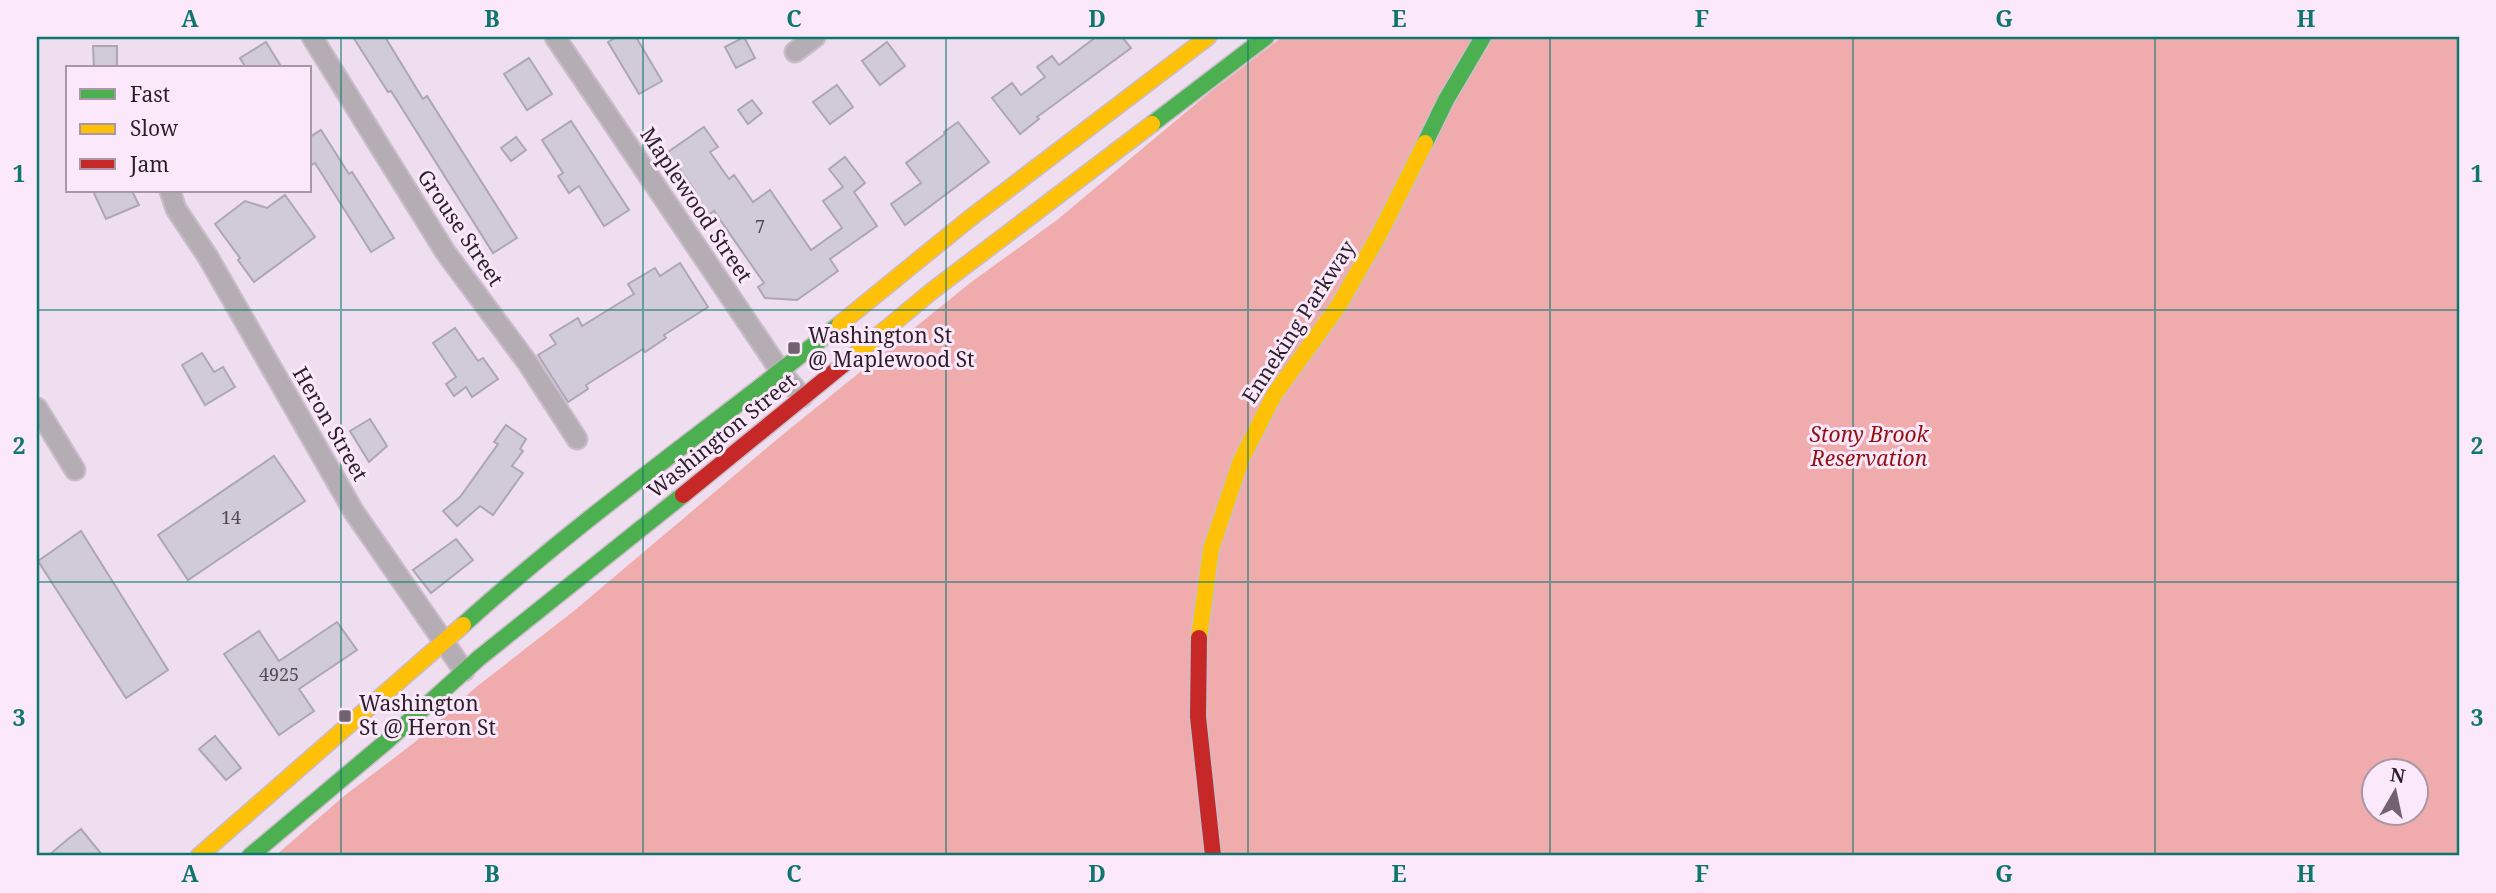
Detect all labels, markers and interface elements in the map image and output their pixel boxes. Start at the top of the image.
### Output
text: A [181,2,199,34]
text: B [484,2,500,34]
text: C [786,2,802,34]
text: D [1088,2,1106,34]
text: E [1391,2,1407,34]
text: F [1695,2,1709,34]
text: G [1995,2,2013,34]
text: H [2297,2,2316,34]
legend [66,66,312,192]
text: Fast [130,80,170,108]
text: Slow [130,114,179,142]
street label: Maplewood Street [634,121,759,287]
text: Jam [129,150,169,178]
text: 1 [13,157,26,189]
text: 1 [2471,157,2484,189]
street label: Grouse Street [411,164,510,291]
house number: 7 [755,214,765,238]
street label: Enneking Parkway [1235,235,1361,408]
place label: Washington St @ Maplewood St [808,321,974,373]
marker: Washington St @ Maplewood St [786,340,802,356]
street label: Heron Street [287,361,375,486]
street label: Washington Street [641,367,802,504]
park label: Stony Brook Reservation [1809,420,1930,472]
text: 2 [13,429,26,461]
text: 2 [2471,429,2484,461]
house number: 14 [221,505,241,529]
house number: 4925 [259,662,299,686]
place label: Washington St @ Heron St [359,689,496,741]
text: 3 [13,701,26,733]
text: 3 [2471,701,2484,733]
marker: Washington St @ Heron St [337,708,353,724]
north arrow [2360,756,2430,826]
text: N [2388,761,2407,789]
text: A [181,857,199,889]
text: B [484,857,500,889]
text: C [786,857,802,889]
text: D [1088,857,1106,889]
text: E [1391,857,1407,889]
text: F [1695,857,1709,889]
text: G [1995,857,2013,889]
text: H [2297,857,2316,889]

